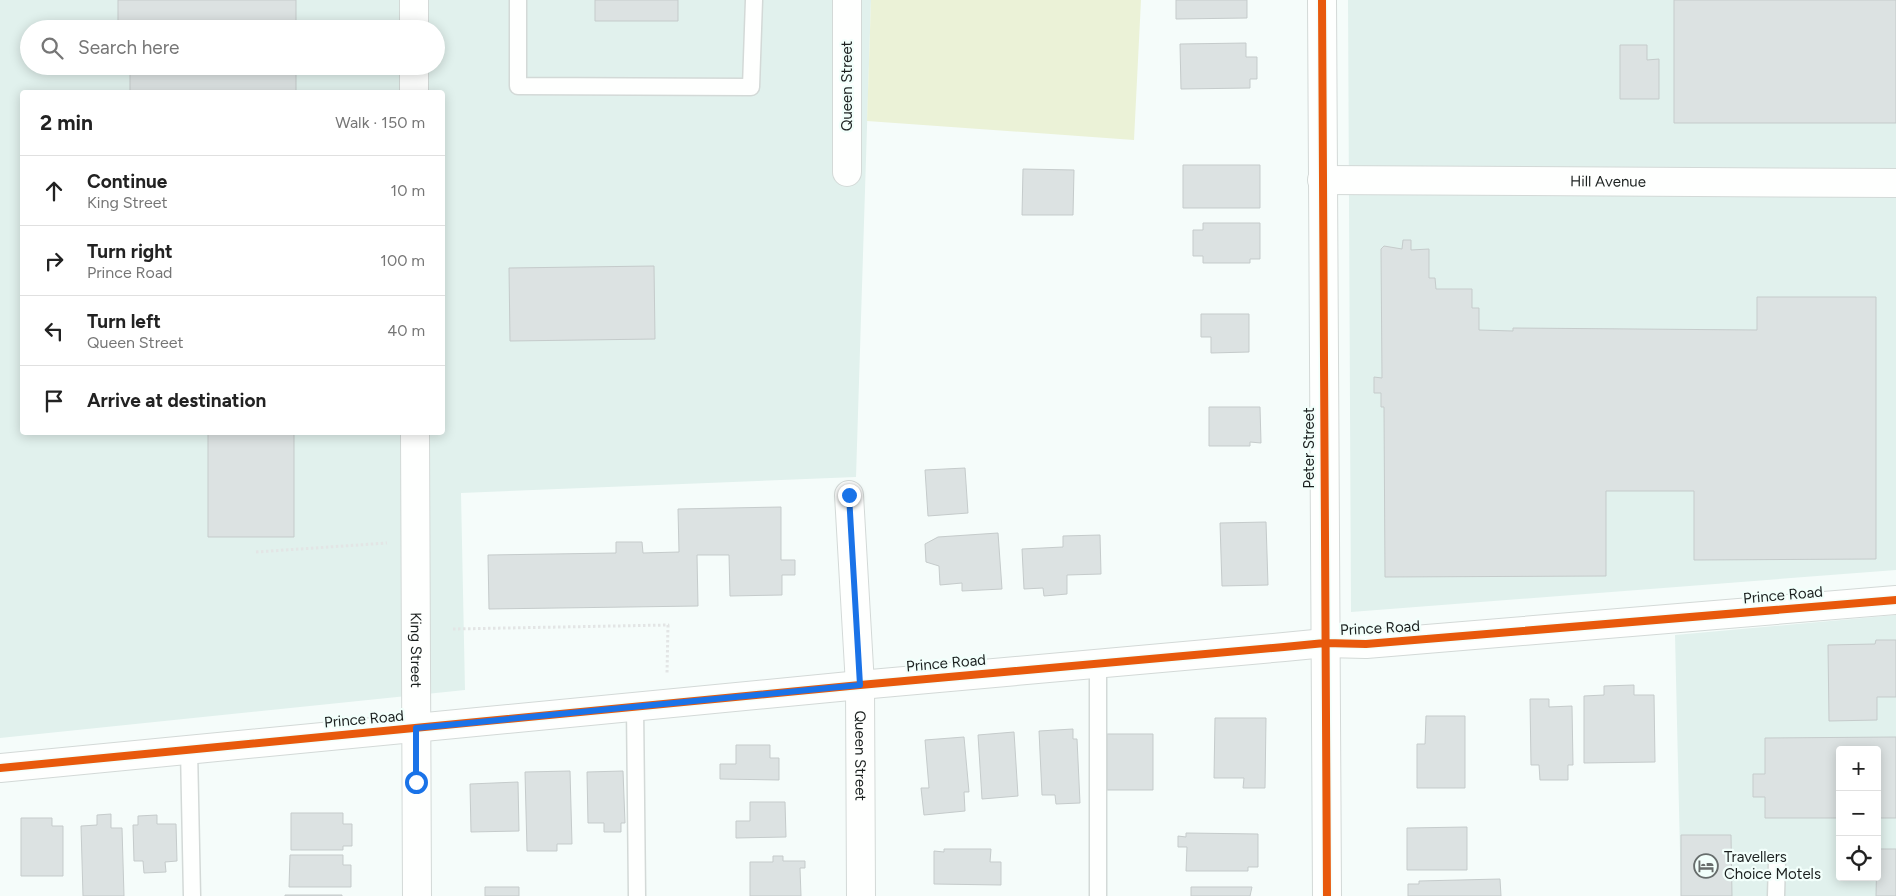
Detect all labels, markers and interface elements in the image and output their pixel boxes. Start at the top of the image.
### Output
search box [20,20,445,75]
icon: search [38,34,66,62]
text: Search here [78,36,180,59]
street label: Queen Street [838,40,856,131]
text: 2 min [40,110,93,135]
text: Walk · 150 m [335,113,425,132]
text: Continue [87,170,167,193]
street label: Hill Avenue [1570,172,1646,191]
icon: ahead [40,177,68,205]
text: 10 m [391,181,425,200]
text: King Street [87,193,168,212]
text: Turn right [87,240,173,263]
icon: right [40,247,68,275]
text: 100 m [380,251,425,270]
text: Prince Road [87,263,172,282]
text: Turn left [87,310,161,333]
icon: left [40,317,68,345]
text: 40 m [387,321,425,340]
text: Queen Street [87,333,184,352]
icon: arrive [40,387,68,415]
text: Arrive at destination [87,389,266,412]
street label: Peter Street [1300,407,1318,489]
route end [838,484,861,507]
street label: Prince Road [1742,583,1824,607]
street label: King Street [407,612,425,688]
street label: Prince Road [1340,617,1420,639]
street label: Prince Road [905,651,987,675]
street label: Prince Road [323,707,405,731]
street label: Queen Street [851,710,870,801]
map controls [1836,746,1881,881]
button: + [1836,746,1881,791]
route start [405,771,428,794]
button: − [1836,791,1881,836]
button: locate [1836,836,1881,881]
place label: Travellers Choice Motels [1724,848,1821,883]
hotel icon: Travellers Choice Motels [1693,853,1719,879]

